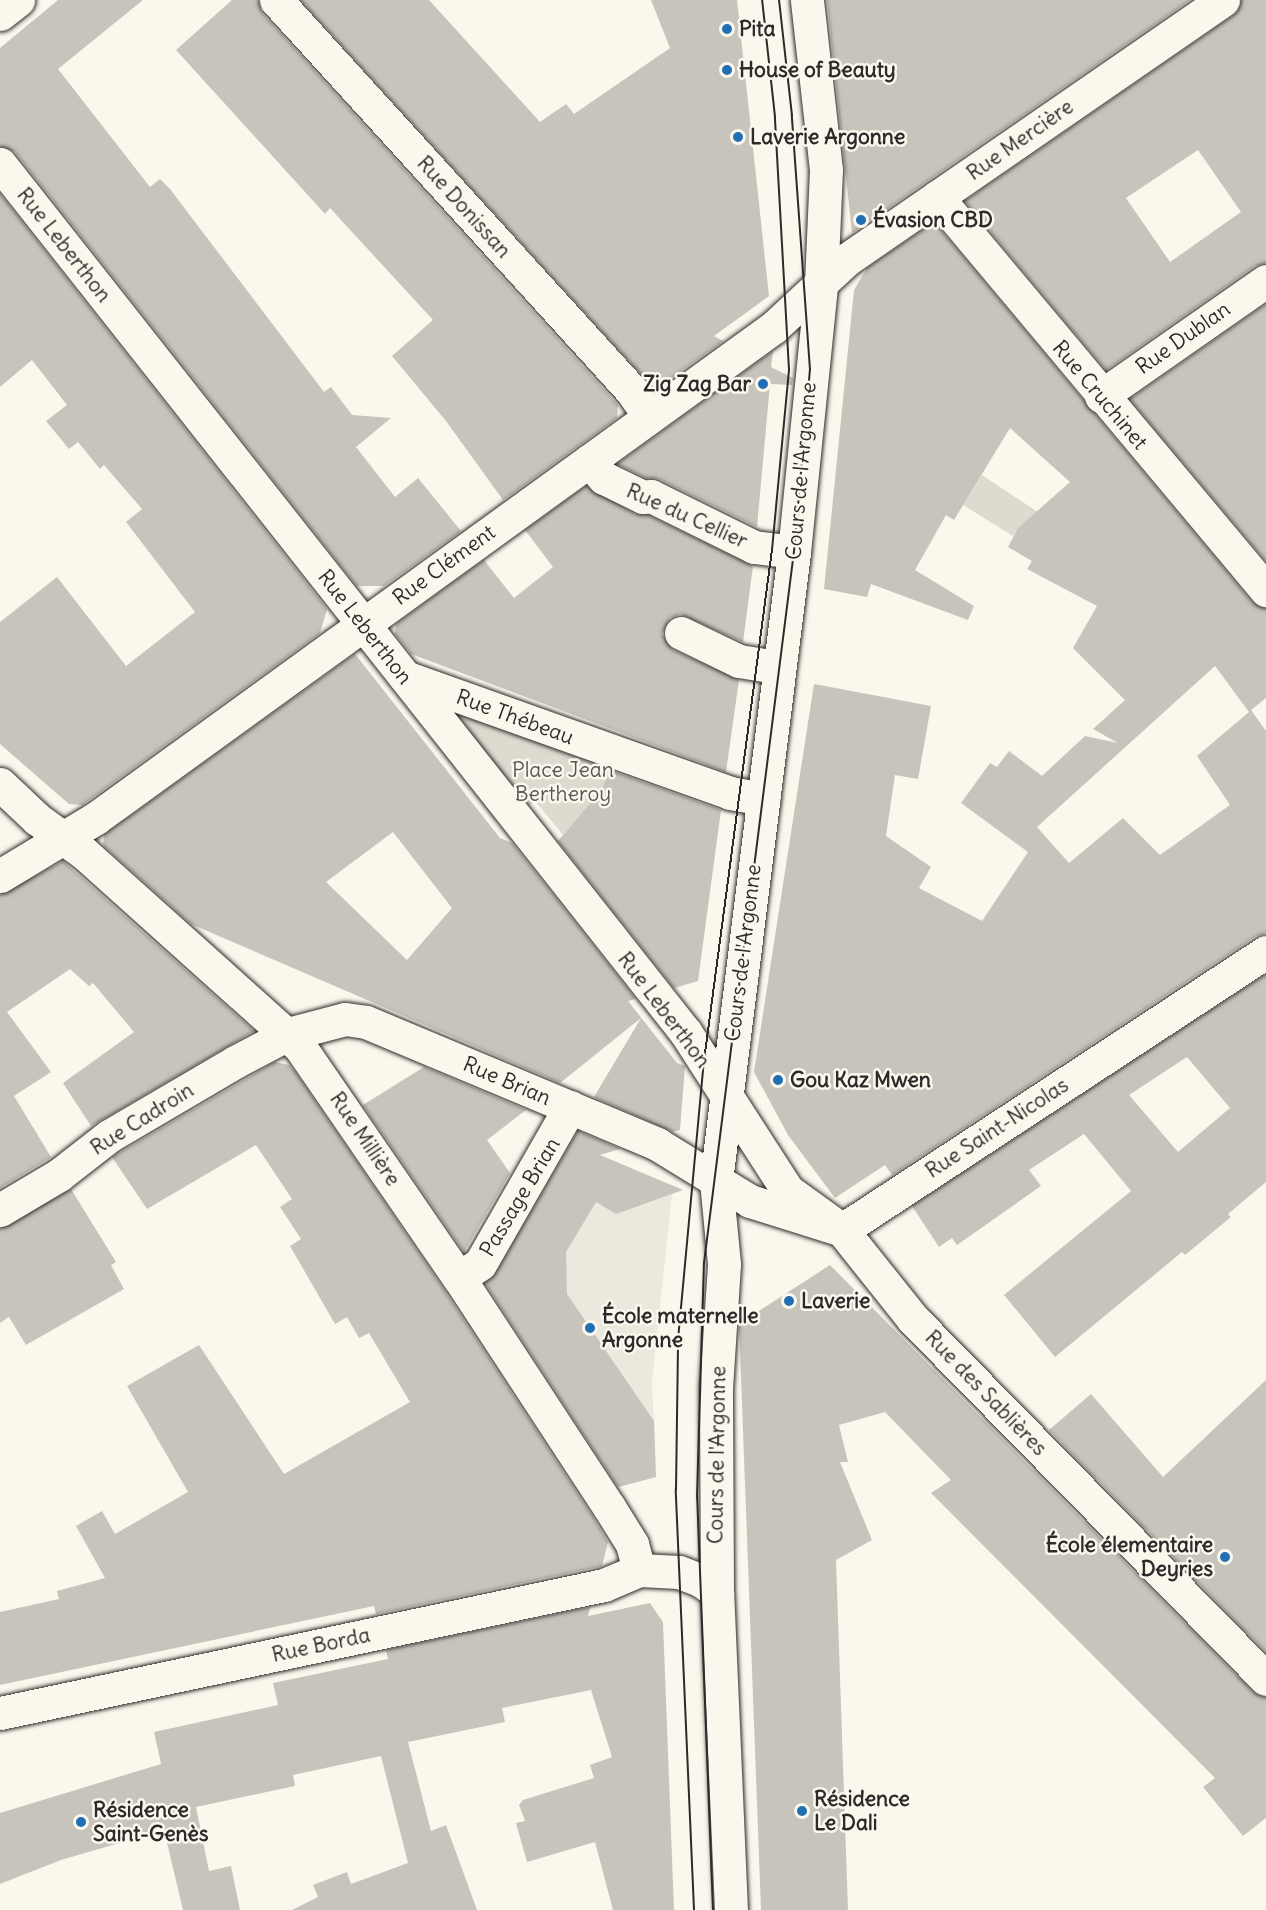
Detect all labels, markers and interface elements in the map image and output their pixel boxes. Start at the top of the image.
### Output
place label: Pita [739,16,775,42]
marker: Pita [720,22,734,36]
place label: House of Beauty [739,57,896,83]
marker: House of Beauty [720,63,734,77]
street label: Rue Mercière [962,94,1078,186]
place label: Laverie Argonne [750,124,905,150]
marker: Laverie Argonne [731,130,745,144]
street label: Rue Donissan [412,151,516,263]
street label: Rue Leberthon [11,183,117,307]
place label: Évasion CBD [873,207,993,233]
marker: Évasion CBD [854,213,868,227]
street label: Rue Dublan [1131,296,1235,380]
street label: Rue Cruchinet [1047,336,1153,454]
place label: Zig Zag Bar [643,371,751,397]
marker: Zig Zag Bar [756,377,770,391]
street label: Cours de l'Argonne [781,381,821,561]
street label: Rue du Cellier [623,478,751,554]
street label: Rue Clément [388,519,500,611]
street label: Rue Leberthon [312,565,418,689]
street label: Rue Thébeau [453,684,577,750]
park label: Place Jean Bertheroy [512,757,614,807]
street label: Cours de l'Argonne [720,863,766,1043]
street label: Rue Leberthon [612,947,716,1073]
street label: Rue Brian [459,1051,555,1111]
place label: Gou Kaz Mwen [790,1067,931,1093]
street label: Rue Saint-Nicolas [921,1072,1073,1184]
marker: Gou Kaz Mwen [771,1073,785,1087]
street label: Rue Cadroin [86,1077,198,1161]
street label: Rue Millière [324,1087,406,1191]
street label: Passage Brian [475,1133,565,1261]
place label: Laverie [801,1288,870,1314]
marker: Laverie [782,1294,796,1308]
place label: École maternelle Argonne [602,1303,759,1353]
marker: École maternelle Argonne [583,1321,597,1335]
street label: Rue des Sablières [920,1325,1052,1461]
street label: Cours de l'Argonne [703,1366,731,1544]
place label: École élementaire Deyries [1046,1532,1213,1582]
marker: École élementaire Deyries [1218,1550,1232,1564]
street label: Rue Borda [270,1622,372,1668]
place label: Résidence Le Dali [814,1786,910,1836]
place label: Résidence Saint-Genès [93,1797,208,1847]
marker: Résidence Le Dali [795,1804,809,1818]
marker: Résidence Saint-Genès [74,1815,88,1829]

